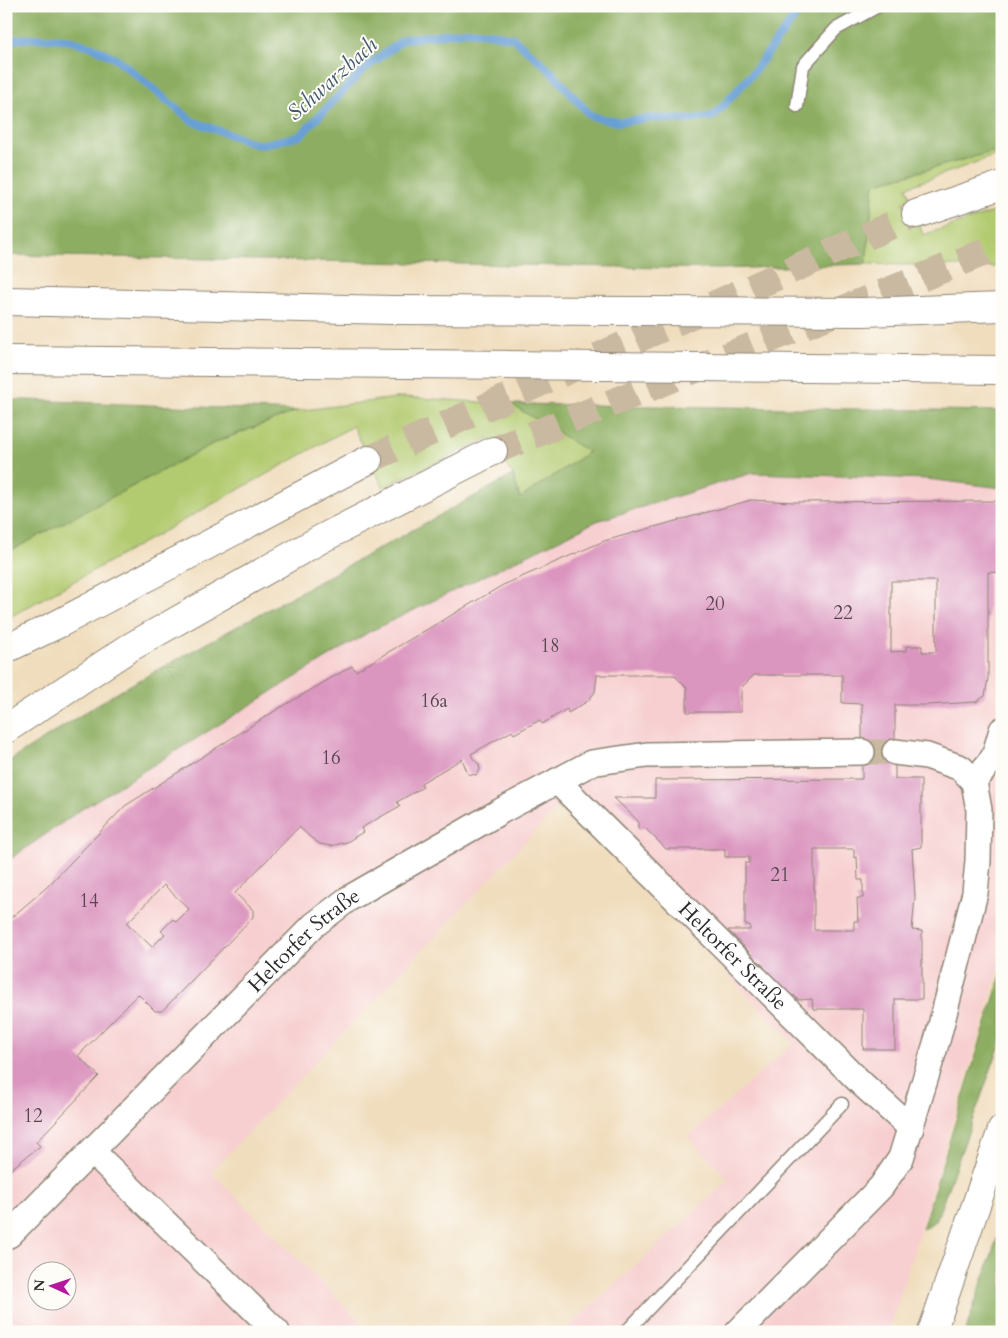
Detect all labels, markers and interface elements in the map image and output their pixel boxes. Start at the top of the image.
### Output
water label: Schwarzbach [280,30,384,128]
house number: 20 [705,591,725,617]
house number: 22 [833,600,853,626]
house number: 18 [540,633,560,659]
house number: 16a [420,688,448,714]
house number: 16 [321,745,341,771]
house number: 21 [770,862,790,888]
street label: Heltorfer Straße [241,881,365,999]
house number: 14 [79,888,99,914]
street label: Heltorfer Straße [672,895,794,1017]
house number: 12 [23,1103,43,1129]
north arrow [28,1260,78,1310]
text: N [30,1279,49,1292]

